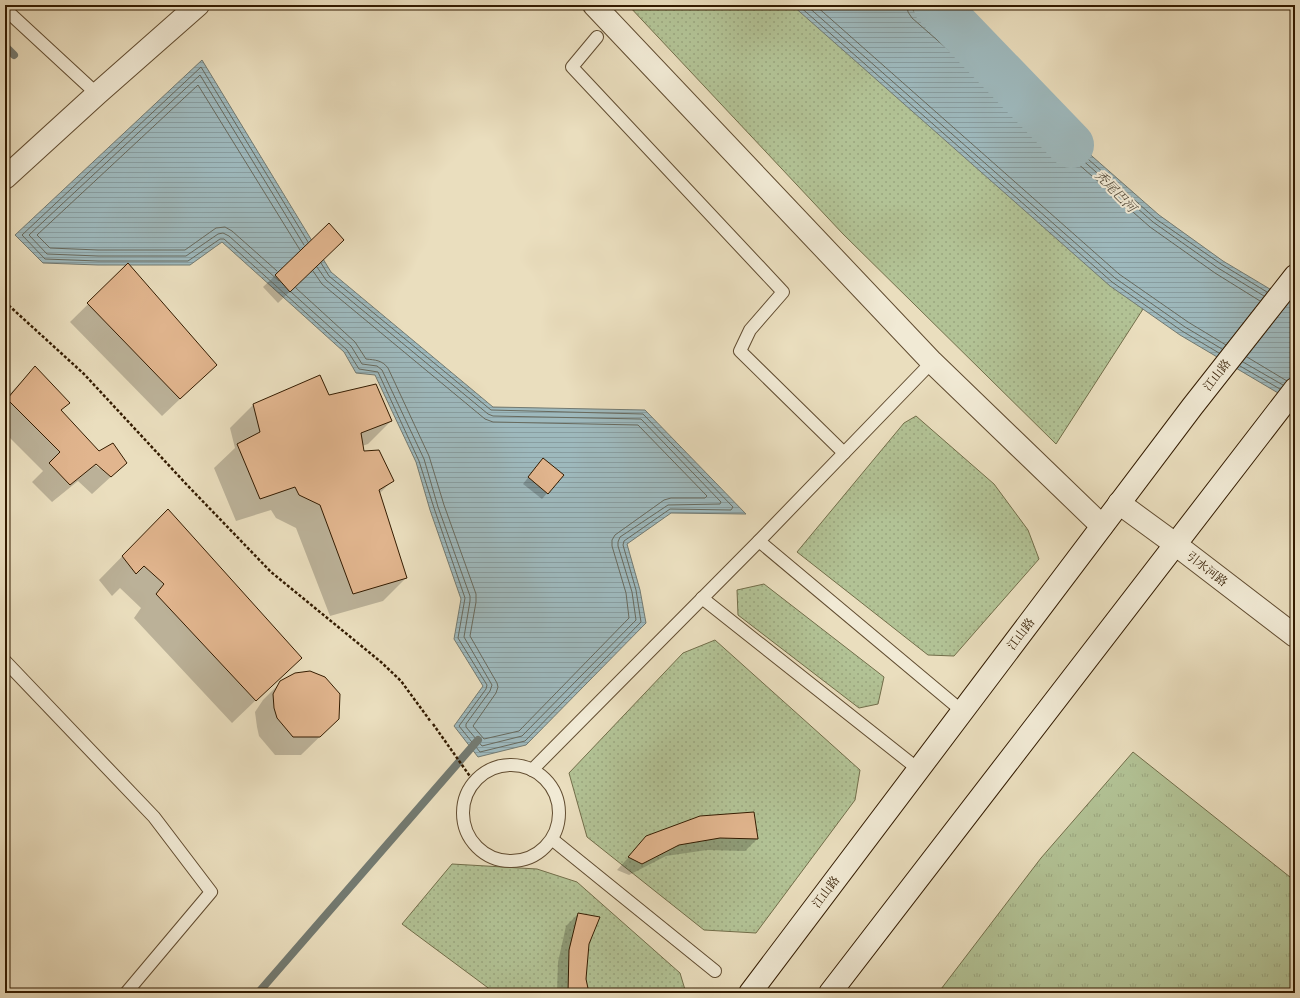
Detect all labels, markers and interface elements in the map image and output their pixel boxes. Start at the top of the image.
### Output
water label: 秃尾巴河 [1091,167,1140,218]
street label: 江山路 [1200,357,1234,394]
street label: 引水河路 [1183,549,1230,590]
street label: 江山路 [1005,615,1038,653]
street label: 江山路 [810,873,843,911]

